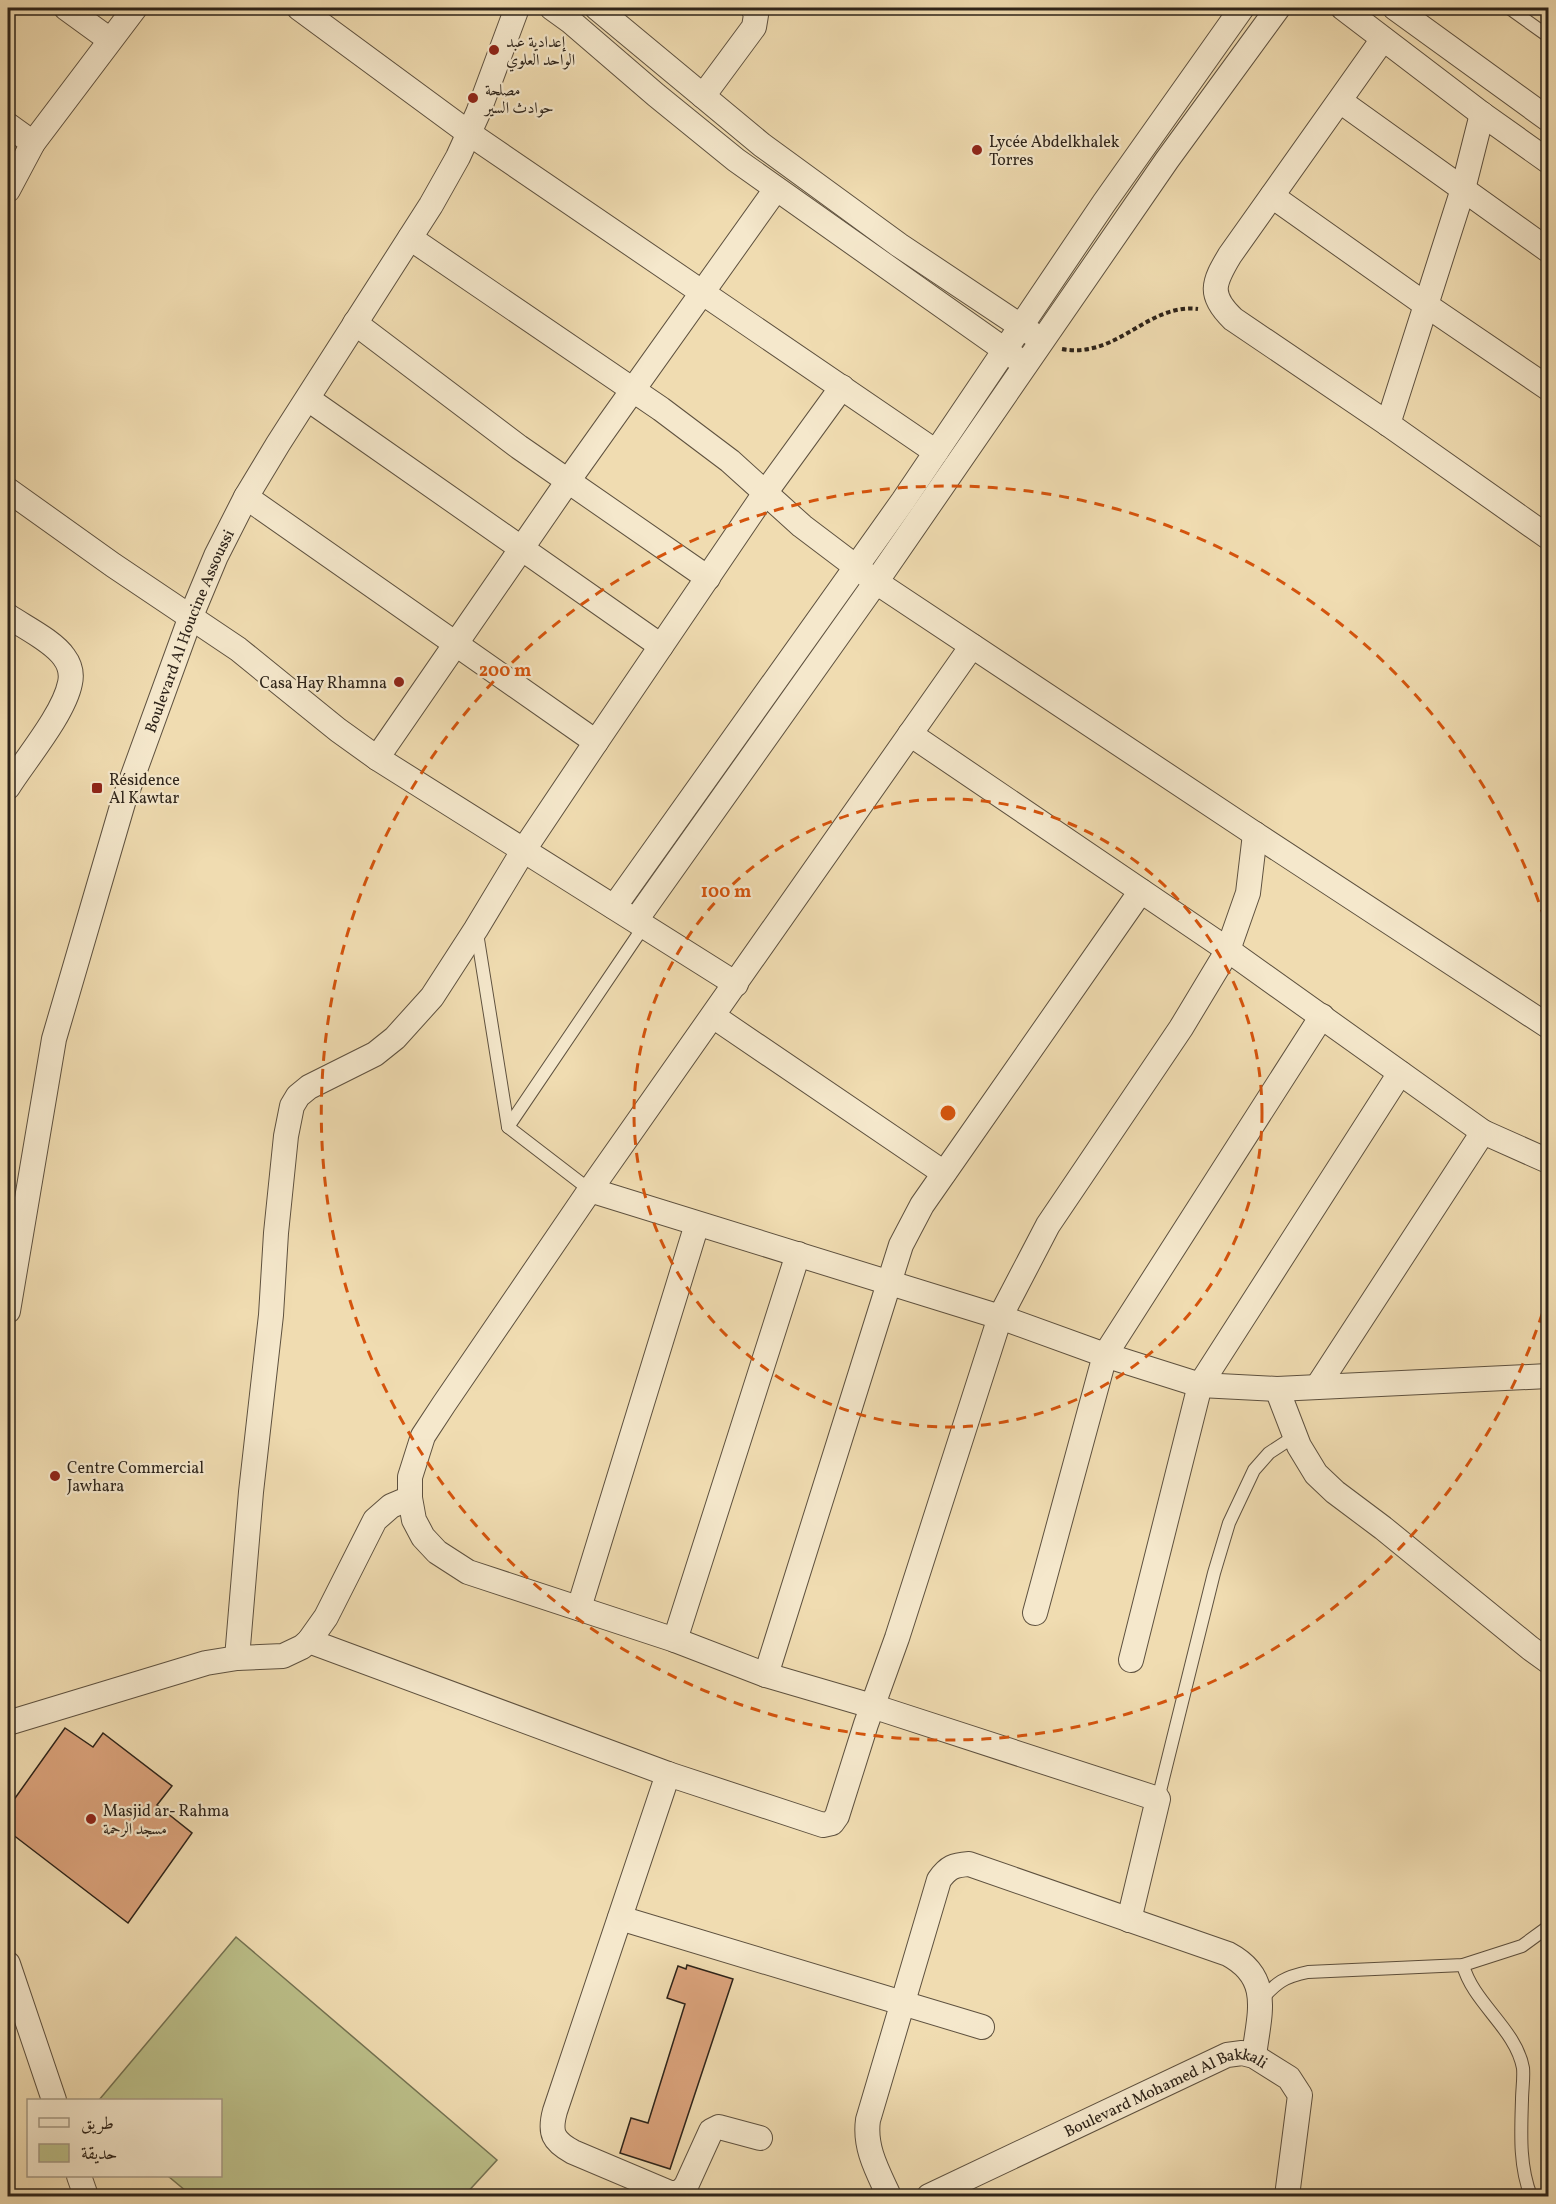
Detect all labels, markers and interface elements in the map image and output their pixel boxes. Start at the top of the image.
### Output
place label: إعدادية عبد الواحد العلوي [506,32,575,72]
marker: إعدادية عبد الواحد العلوي [487,43,501,57]
place label: مصلحة حوادث السير [483,80,554,120]
marker: مصلحة حوادث السير [466,91,480,105]
place label: Lycée Abdelkhalek Torres [989,132,1120,172]
marker: Lycée Abdelkhalek Torres [970,143,984,157]
street label: Boulevard Al Houcine Assoussi [140,526,241,736]
text: 200 m [479,659,531,684]
place label: Casa Hay Rhamna [260,673,387,695]
marker: Casa Hay Rhamna [392,675,406,689]
place label: Résidence Al Kawtar [109,770,180,810]
marker: Résidence Al Kawtar [90,781,104,795]
text: 100 m [701,880,751,905]
centre of rings [938,1103,958,1123]
place label: Centre Commercial Jawhara [67,1458,204,1498]
marker: Centre Commercial Jawhara [48,1469,62,1483]
place label: Masjid ar- Rahma مسجد الرحمة [103,1801,229,1841]
marker: Masjid ar- Rahma مسجد الرحمة [84,1812,98,1826]
street label: Boulevard Mohamed Al Bakkali [1061,2044,1271,2144]
legend [27,2099,222,2177]
text: طريق [81,2112,114,2137]
text: حديقة [81,2142,117,2167]

